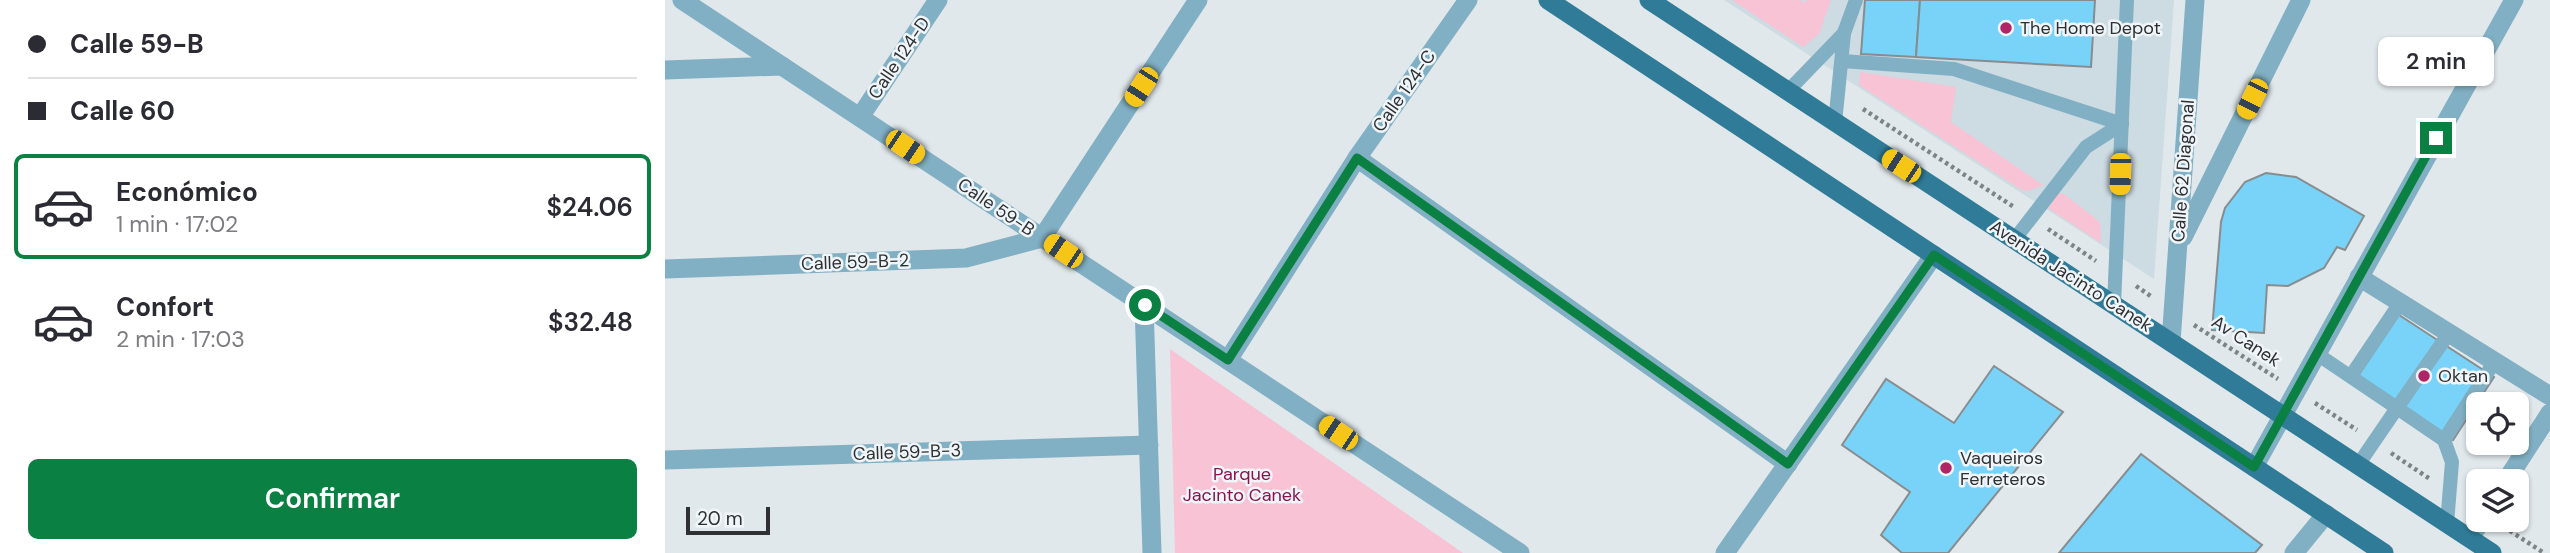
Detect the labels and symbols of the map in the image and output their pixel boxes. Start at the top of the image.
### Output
street label: Calle 124-D [863,12,935,104]
place label: The Home Depot [2020,16,2161,40]
marker: The Home Depot [1998,20,2014,36]
callout: 2 min [2378,37,2494,86]
street label: Calle 124-C [1367,45,1441,137]
car [1121,64,1162,110]
car [2234,76,2271,122]
street label: Calle 62 Diagonal [2166,99,2200,243]
route end [2420,122,2452,154]
car [882,127,929,167]
car [1878,146,1925,186]
car [2109,153,2132,195]
street label: Calle 59-B [953,172,1039,242]
street label: Avenida Jacinto Canek [1985,214,2157,338]
car [1040,231,1087,271]
street label: Calle 59-B-2 [801,248,909,276]
route start [1129,289,1161,321]
street label: Av Canek [2207,310,2285,372]
place label: Oktan [2438,364,2488,388]
marker: Oktan [2416,368,2432,384]
car [1315,413,1362,453]
street label: Calle 59-B-3 [852,438,962,466]
place label: Vaqueiros Ferreteros [1960,446,2045,491]
marker: Vaqueiros Ferreteros [1938,460,1954,476]
park label: Parque Jacinto Canek [1183,462,1301,507]
scale bar [686,504,770,536]

